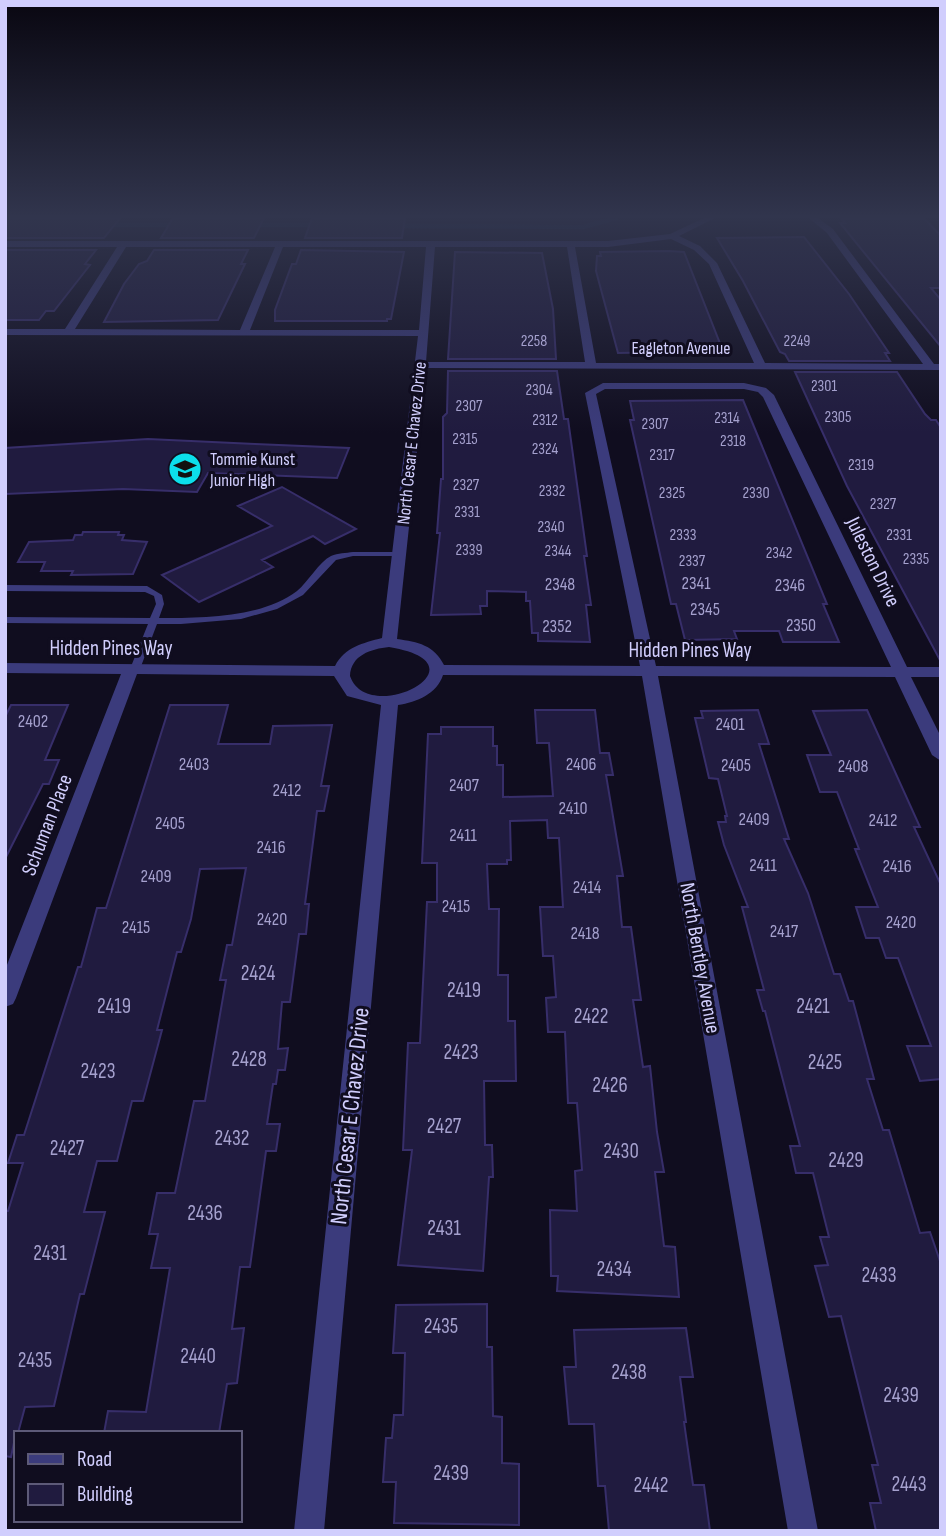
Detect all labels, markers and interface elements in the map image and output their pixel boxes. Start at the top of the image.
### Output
house number: 2258 [521,332,547,351]
house number: 2249 [784,332,810,351]
street label: Eagleton Avenue [631,338,731,359]
street label: North Cesar E Chavez Drive [393,361,431,525]
house number: 2301 [811,377,837,396]
house number: 2304 [525,381,553,400]
house number: 2307 [456,397,483,416]
house number: 2305 [825,408,851,427]
house number: 2314 [714,409,740,428]
house number: 2312 [532,411,558,430]
house number: 2307 [642,415,669,434]
house number: 2315 [452,430,478,449]
house number: 2318 [720,432,746,451]
house number: 2324 [532,440,559,459]
house number: 2317 [649,446,675,465]
place label: Tommie Kunst Junior High [209,449,296,491]
school or university icon: Tommie Kunst Junior High [166,450,204,488]
house number: 2319 [848,456,874,475]
house number: 2327 [453,476,480,495]
house number: 2332 [539,482,565,501]
house number: 2325 [659,484,685,503]
house number: 2330 [742,484,770,503]
house number: 2327 [870,495,897,514]
house number: 2331 [454,503,480,522]
street label: Juleston Drive [840,512,905,611]
house number: 2340 [537,518,565,537]
house number: 2333 [670,526,696,545]
house number: 2331 [886,526,912,545]
house number: 2339 [455,541,483,560]
house number: 2344 [545,542,572,561]
house number: 2342 [766,544,792,563]
house number: 2335 [903,550,929,569]
house number: 2337 [679,552,706,571]
house number: 2341 [682,573,711,594]
house number: 2348 [545,574,575,595]
house number: 2346 [775,575,805,596]
house number: 2345 [690,599,720,620]
house number: 2350 [786,615,816,636]
house number: 2352 [542,616,572,637]
street label: Hidden Pines Way [49,636,173,661]
street label: Hidden Pines Way [628,638,752,663]
house number: 2402 [18,711,48,732]
house number: 2401 [715,714,745,735]
house number: 2403 [179,754,209,775]
house number: 2406 [566,754,596,775]
house number: 2405 [721,755,751,776]
house number: 2408 [838,756,868,777]
street label: Schuman Place [16,771,78,879]
house number: 2407 [449,775,480,796]
house number: 2412 [273,780,301,801]
house number: 2410 [558,798,588,819]
house number: 2409 [739,809,769,830]
house number: 2412 [869,810,897,831]
house number: 2405 [155,813,185,834]
house number: 2411 [449,825,477,846]
house number: 2416 [256,837,286,858]
house number: 2411 [749,855,777,876]
house number: 2416 [882,856,912,877]
house number: 2409 [141,866,171,887]
house number: 2414 [573,877,602,898]
street label: North Bentley Avenue [674,881,726,1035]
house number: 2415 [442,896,470,917]
house number: 2420 [257,909,287,930]
house number: 2420 [886,912,916,933]
house number: 2415 [122,917,150,938]
house number: 2417 [770,921,799,942]
house number: 2418 [570,923,600,944]
house number: 2424 [241,961,276,986]
house number: 2419 [447,978,481,1003]
house number: 2419 [97,994,131,1019]
house number: 2421 [796,994,830,1019]
house number: 2422 [574,1004,608,1029]
street label: North Cesar E Chavez Drive [324,1006,376,1226]
house number: 2423 [444,1040,478,1065]
house number: 2428 [231,1047,267,1072]
house number: 2425 [808,1050,842,1075]
house number: 2423 [81,1059,115,1084]
house number: 2426 [592,1073,628,1098]
house number: 2427 [427,1114,462,1139]
house number: 2432 [215,1126,249,1151]
house number: 2427 [50,1136,85,1161]
house number: 2430 [603,1139,639,1164]
house number: 2429 [828,1148,864,1173]
house number: 2436 [187,1201,223,1226]
house number: 2431 [427,1216,461,1241]
house number: 2431 [33,1241,67,1266]
house number: 2434 [596,1257,632,1282]
house number: 2433 [861,1263,897,1288]
house number: 2435 [424,1314,458,1339]
house number: 2440 [180,1344,216,1369]
house number: 2435 [18,1348,52,1373]
house number: 2438 [611,1360,647,1385]
house number: 2439 [883,1383,919,1408]
legend [14,1431,242,1522]
text: Road [77,1447,112,1472]
house number: 2439 [433,1461,469,1486]
house number: 2443 [891,1472,927,1497]
house number: 2442 [634,1473,668,1498]
text: Building [77,1482,133,1507]

